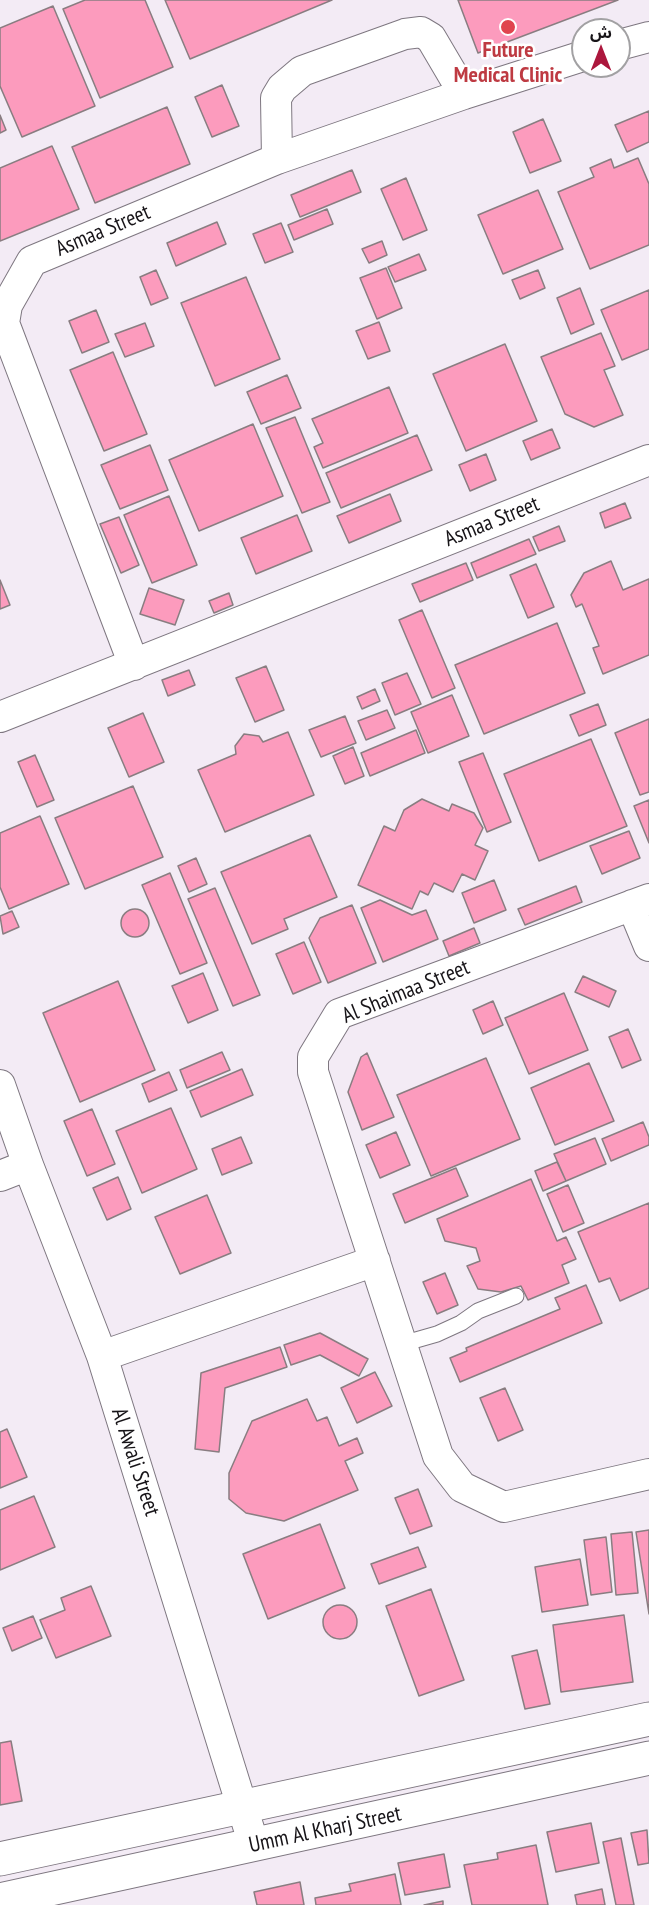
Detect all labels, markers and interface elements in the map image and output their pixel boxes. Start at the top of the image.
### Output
marker: Future Medical Clinic [499,18,517,36]
north arrow [571,18,631,78]
text: ش [590,22,612,42]
place label: Future Medical Clinic [454,38,562,90]
street label: Asmaa Street [52,199,154,263]
street label: Asmaa Street [441,491,543,553]
street label: Al Shaimaa Street [338,954,474,1030]
street label: Al Awali Street [105,1405,165,1519]
street label: Umm Al Kharj Street [246,1801,404,1859]

